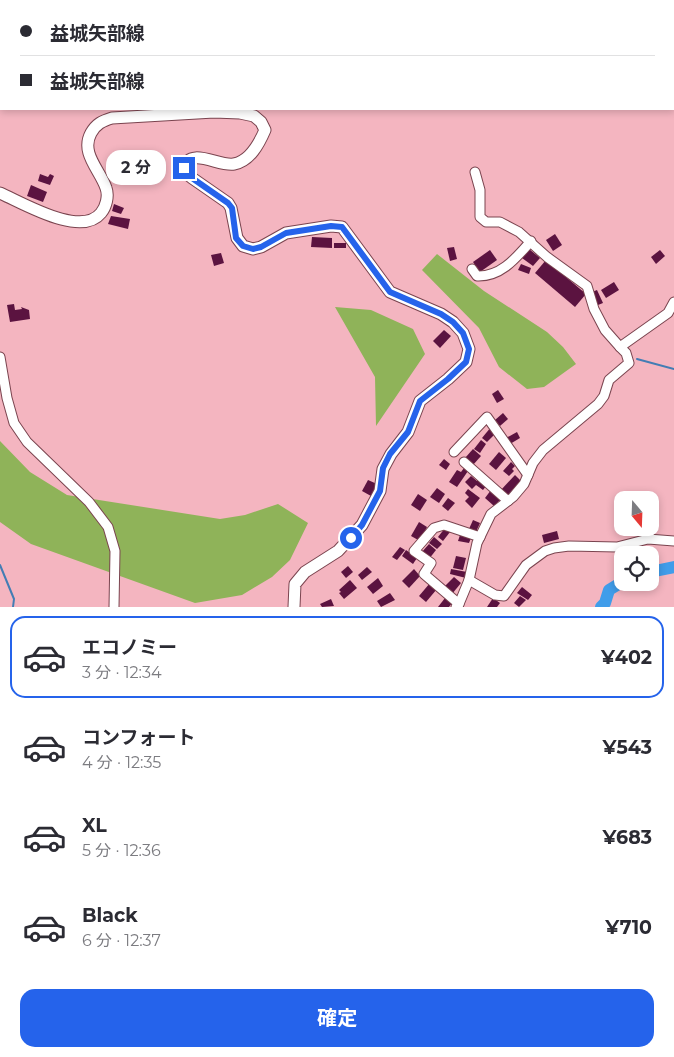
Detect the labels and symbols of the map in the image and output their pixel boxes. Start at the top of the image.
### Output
callout: 2 分 [106,150,166,186]
route end [173,157,195,179]
north arrow [614,491,659,536]
route start [340,527,362,549]

